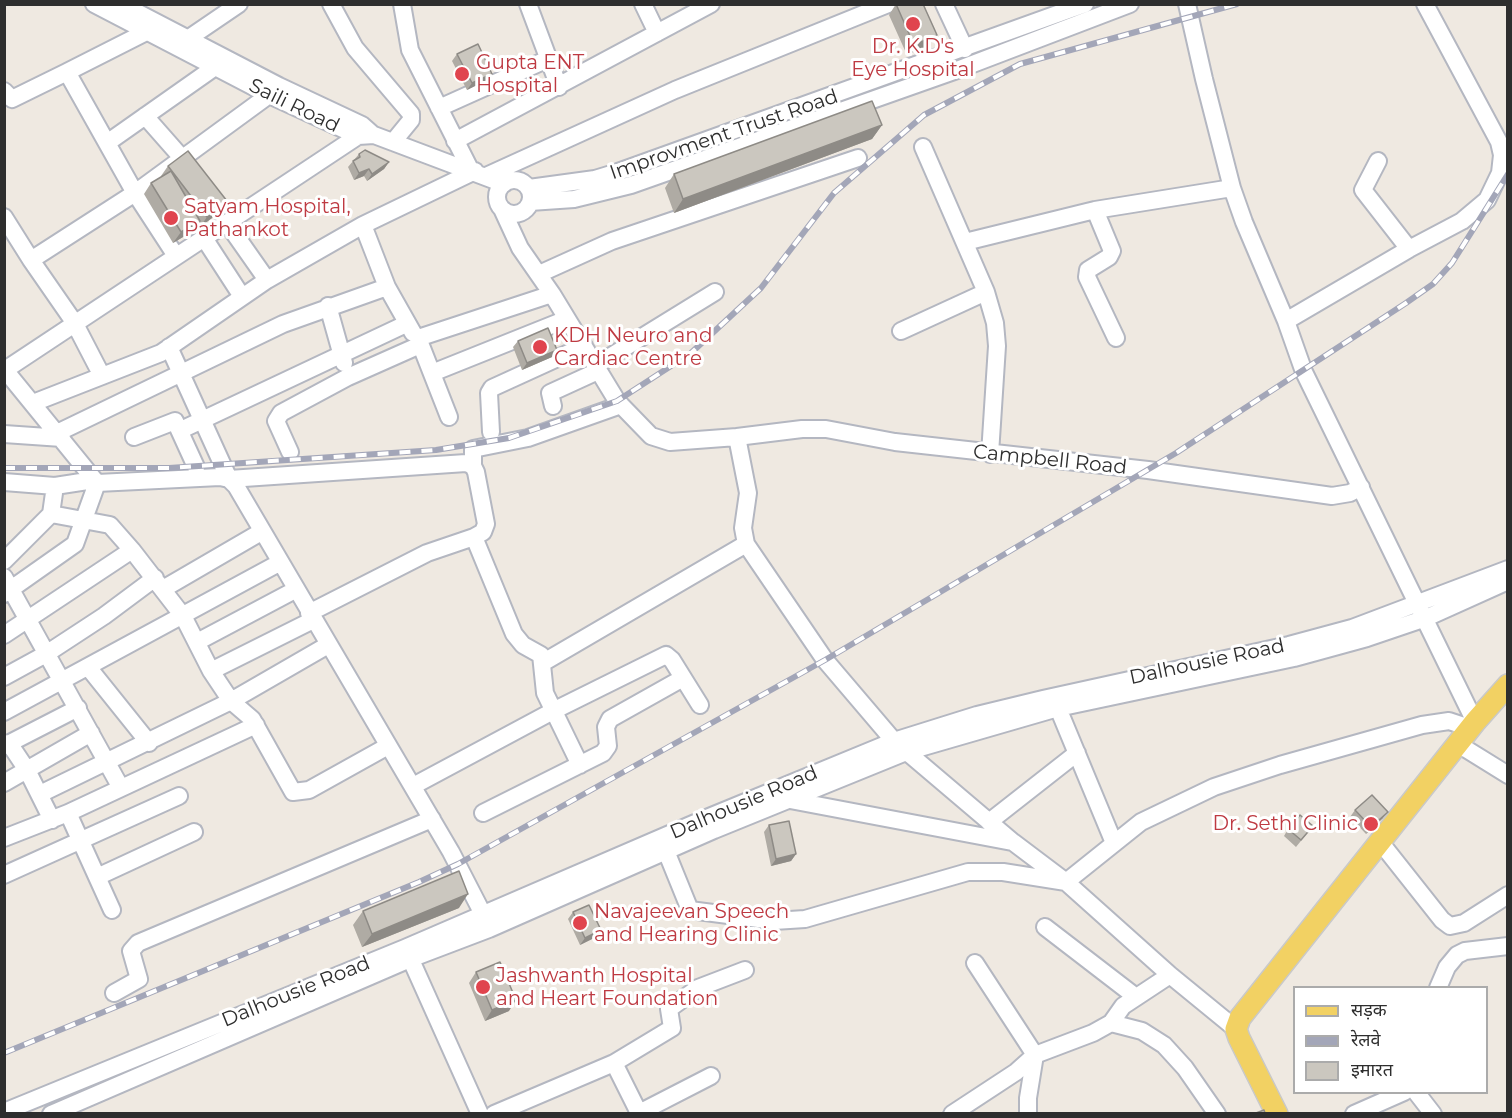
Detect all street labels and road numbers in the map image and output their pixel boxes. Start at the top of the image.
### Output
street label: Saili Road [245,74,343,138]
street label: Improvment Trust Road [607,85,841,185]
street label: Campbell Road [972,440,1128,480]
street label: Dalhousie Road [1127,634,1287,690]
street label: Dalhousie Road [667,761,821,845]
street label: Dalhousie Road [218,951,374,1033]

